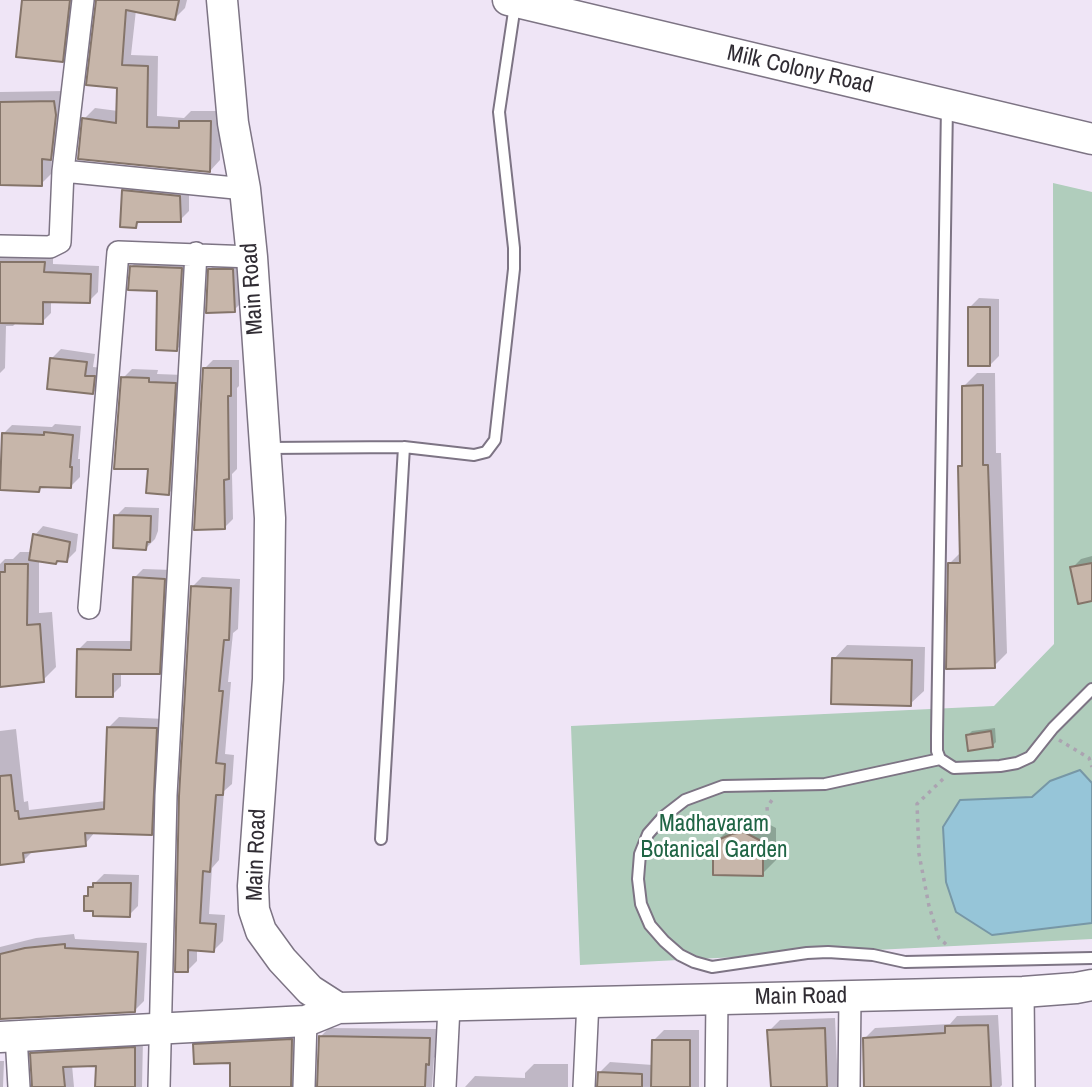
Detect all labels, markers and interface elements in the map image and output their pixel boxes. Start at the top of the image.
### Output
street label: Milk Colony Road [724,40,876,100]
street label: Main Road [236,242,270,336]
street label: Main Road [242,808,272,902]
park label: Madhavaram Botanical Garden [641,811,787,865]
street label: Main Road [755,982,847,1012]

